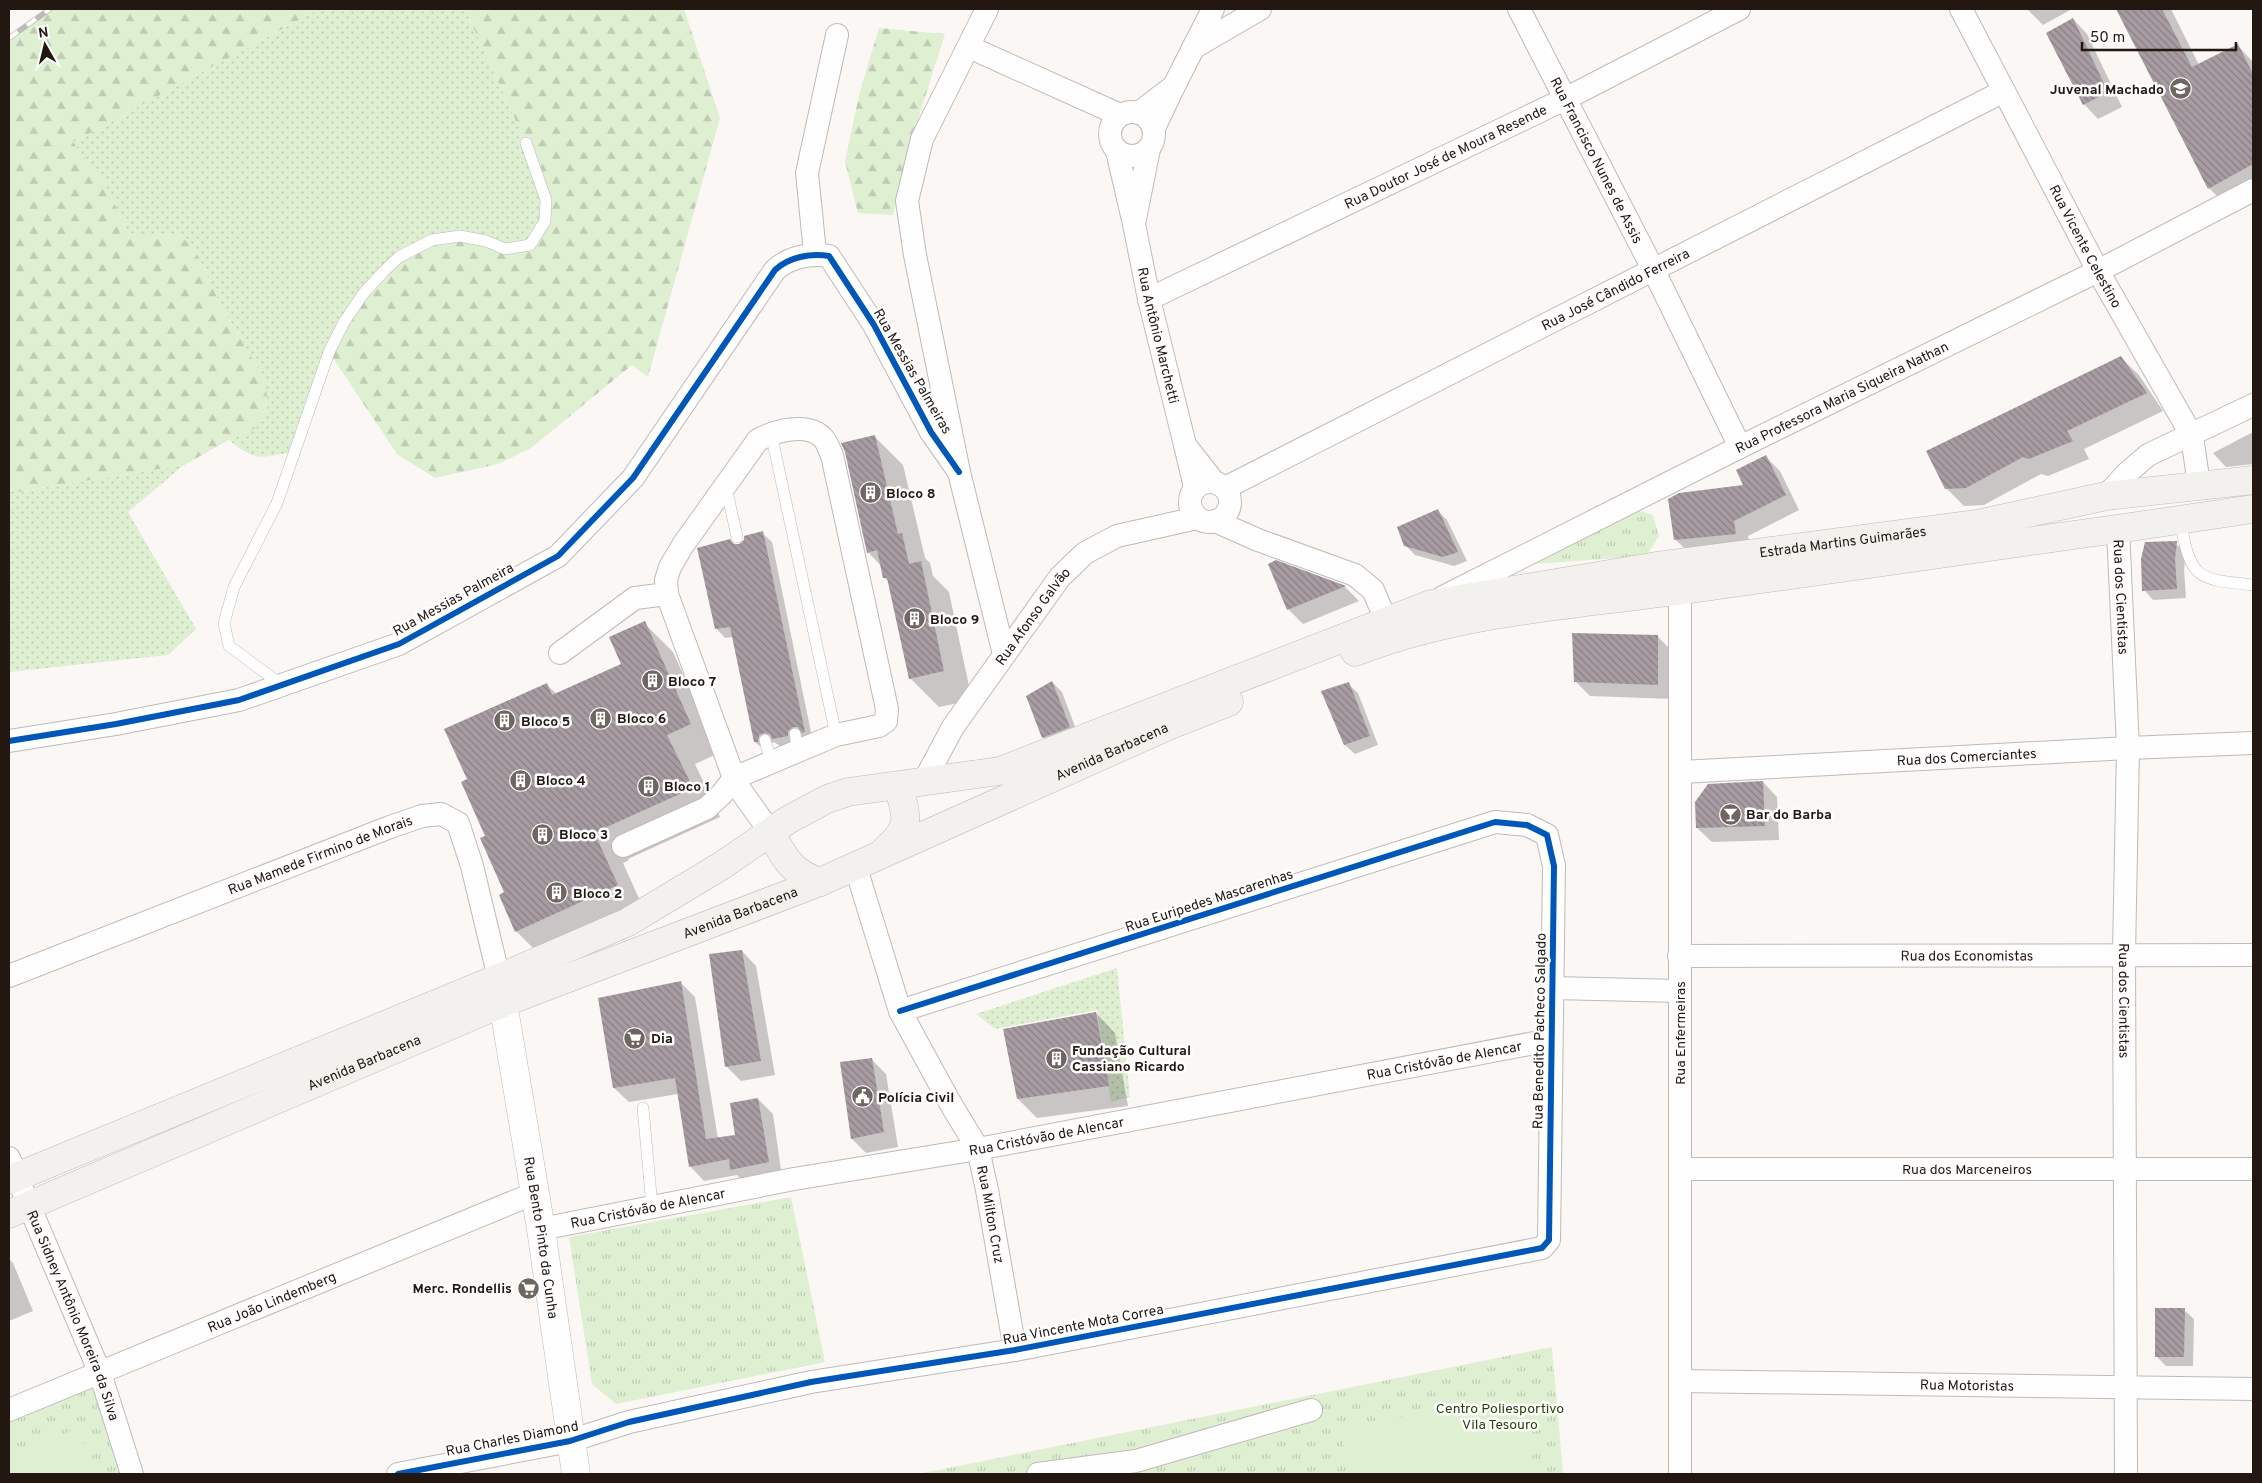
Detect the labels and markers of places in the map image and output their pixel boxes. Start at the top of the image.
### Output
school or university icon: Juvenal Machado [2168,77,2192,101]
place label: Juvenal Machado [2050,82,2164,99]
building icon: Bloco 8 [858,481,882,505]
place label: Bloco 8 [886,486,936,503]
building icon: Bloco 9 [902,607,926,631]
place label: Bloco 9 [930,612,979,629]
building icon: Bloco 7 [640,669,664,693]
place label: Bloco 7 [668,674,716,691]
building icon: Bloco 6 [589,706,613,730]
building icon: Bloco 5 [493,709,517,733]
place label: Bloco 6 [617,711,666,728]
place label: Bloco 5 [521,714,570,731]
building icon: Bloco 4 [508,768,532,792]
place label: Bloco 4 [536,773,586,790]
building icon: Bloco 1 [636,774,660,798]
place label: Bloco 1 [664,779,710,796]
bar icon: Bar do Barba [1718,802,1742,826]
place label: Bar do Barba [1746,807,1832,824]
building icon: Bloco 3 [531,822,555,846]
place label: Bloco 3 [559,827,608,844]
building icon: Bloco 2 [545,881,569,905]
place label: Bloco 2 [573,886,622,903]
supermarket icon: Dia [623,1026,647,1050]
place label: Dia [651,1031,673,1048]
place label: Fundação Cultural Cassiano Ricardo [1072,1043,1191,1076]
building icon: Fundação Cultural Cassiano Ricardo [1044,1046,1068,1070]
public building icon: Polícia Civil [850,1085,874,1109]
place label: Polícia Civil [878,1090,954,1107]
supermarket icon: Merc. Rondellis [516,1276,540,1300]
place label: Merc. Rondellis [412,1281,512,1298]

